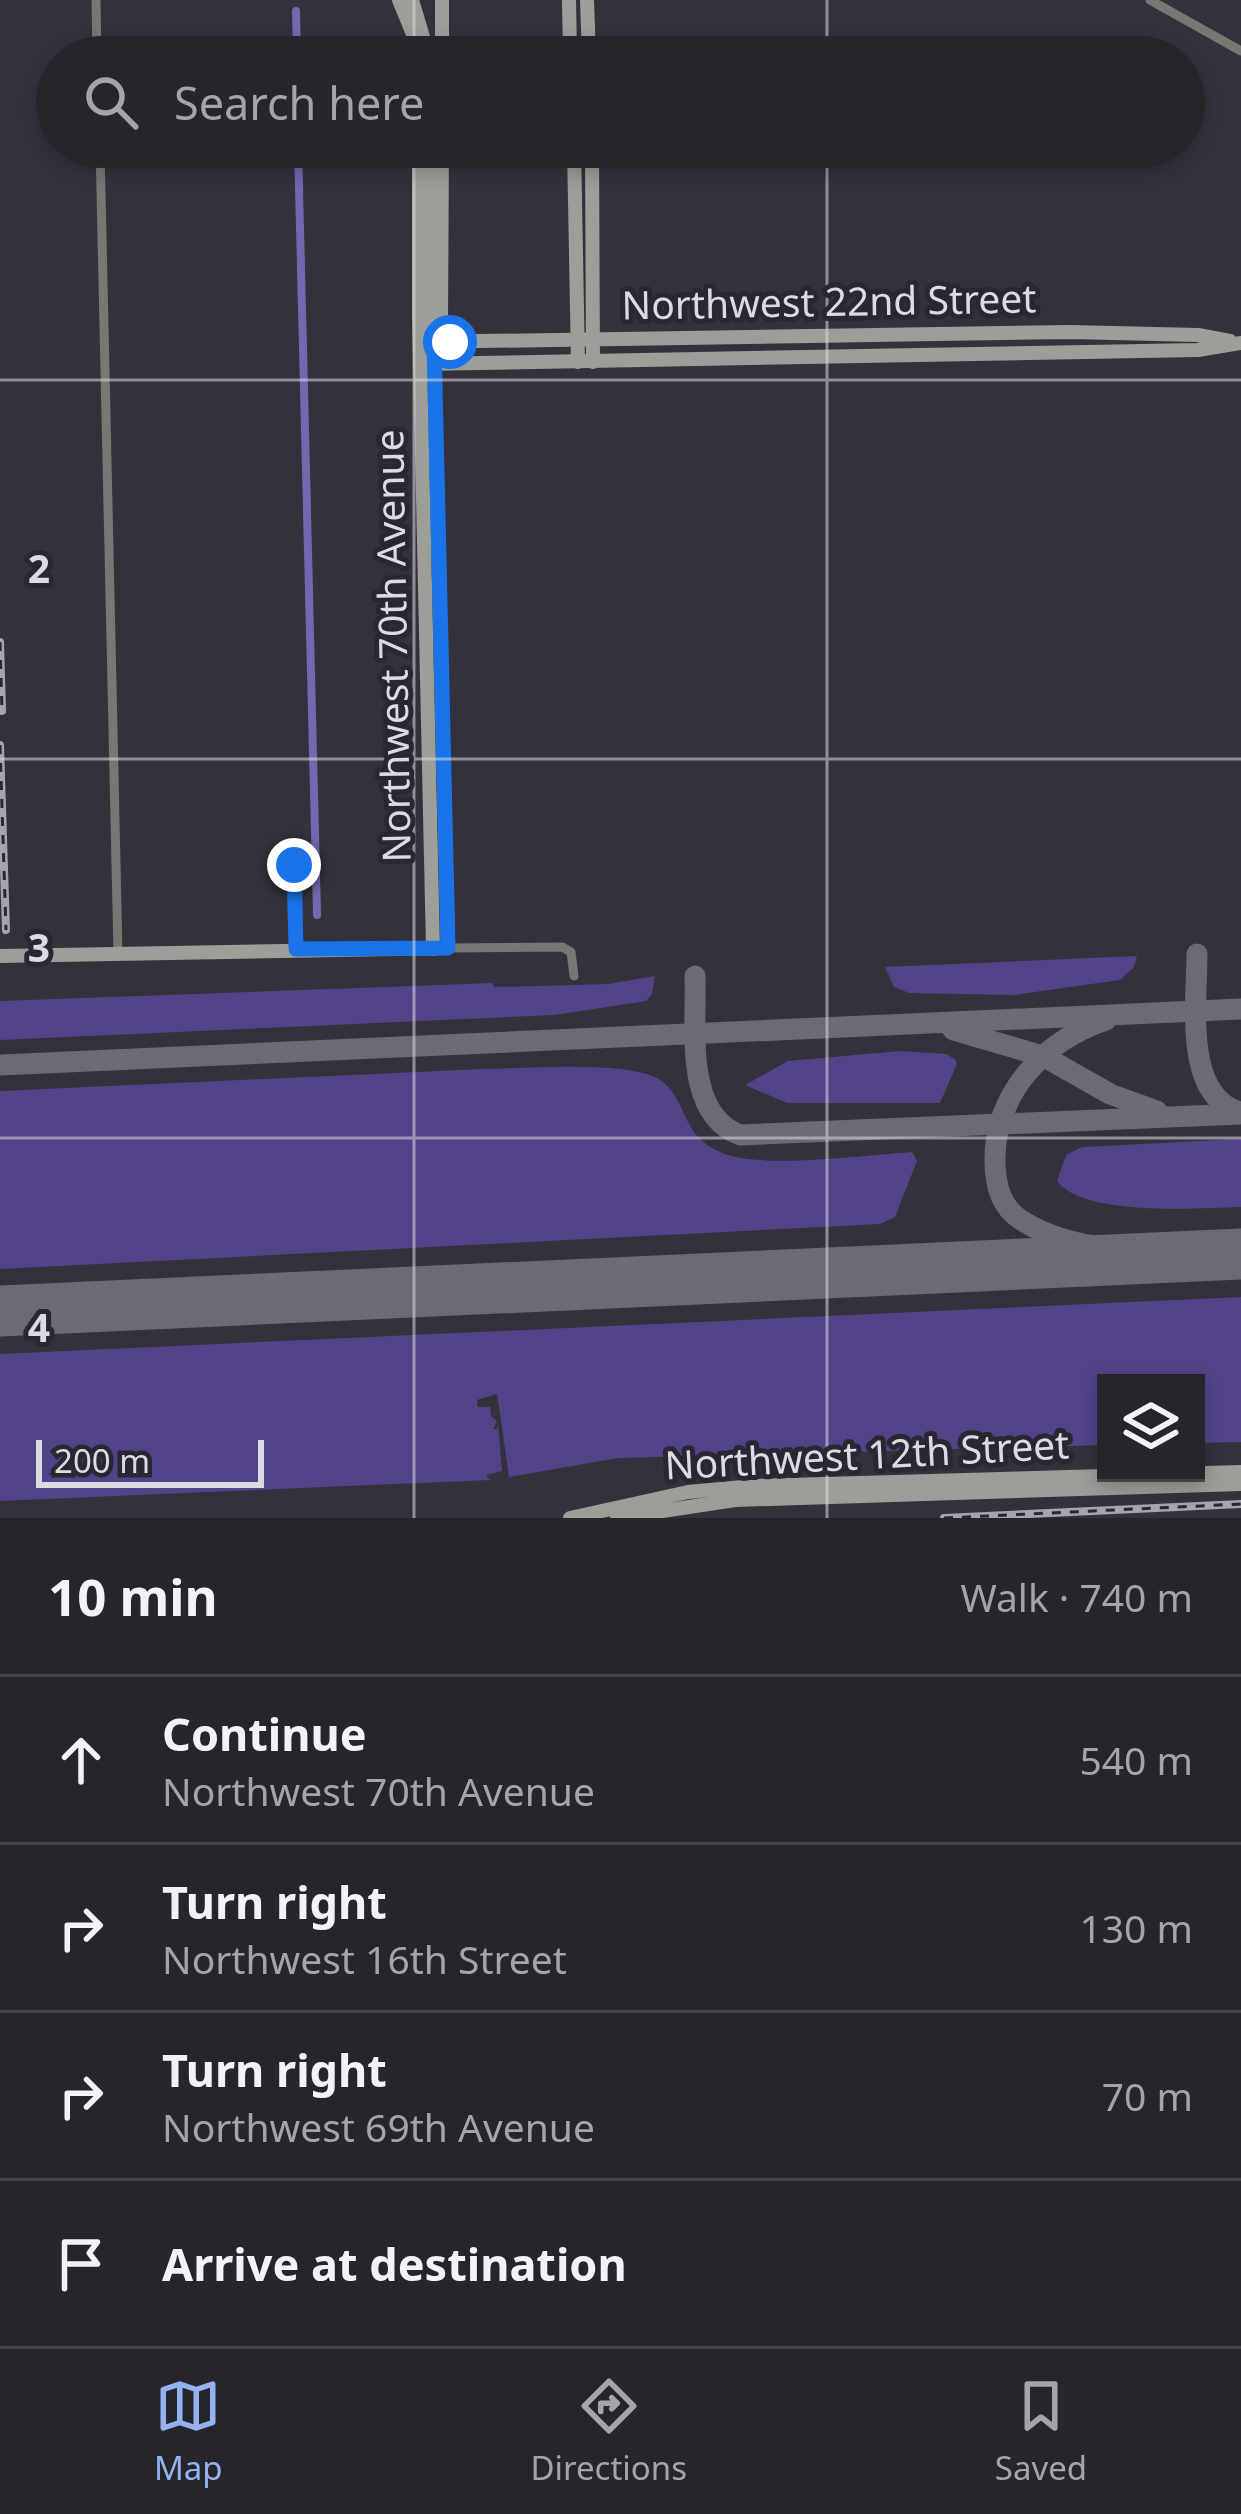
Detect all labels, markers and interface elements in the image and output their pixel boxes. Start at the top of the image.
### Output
search box [36,36,1205,168]
icon: search [78,69,144,135]
text: Search here [174,72,424,133]
street label: Northwest 22nd Street [621,270,1037,331]
route start [423,315,477,369]
street label: Northwest 70th Avenue [361,429,422,863]
text: 2 [28,541,50,594]
route end [267,838,321,892]
text: 3 [28,920,50,973]
text: 4 [28,1300,50,1353]
map controls [1097,1374,1205,1482]
button: layers [1097,1374,1205,1482]
street label: Northwest 12th Street [663,1416,1070,1491]
scale bar [36,1434,264,1487]
text: 200 m [54,1438,150,1483]
text: 10 min [48,1561,218,1631]
text: Walk · 740 m [960,1570,1193,1623]
text: Continue [162,1703,367,1764]
icon: ahead [48,1727,114,1793]
text: 540 m [1079,1733,1193,1786]
text: Northwest 70th Avenue [162,1764,595,1817]
text: Turn right [162,1871,387,1932]
icon: right [48,1895,114,1961]
text: 130 m [1079,1901,1193,1954]
text: Northwest 16th Street [162,1932,567,1985]
text: Turn right [162,2039,387,2100]
icon: right [48,2063,114,2129]
text: 70 m [1102,2069,1193,2122]
text: Northwest 69th Avenue [162,2100,595,2153]
icon: arrive [48,2231,114,2297]
text: Arrive at destination [162,2233,627,2294]
tab: Map [154,2373,223,2490]
tab: Directions [530,2373,687,2490]
tab: Saved [995,2373,1087,2490]

